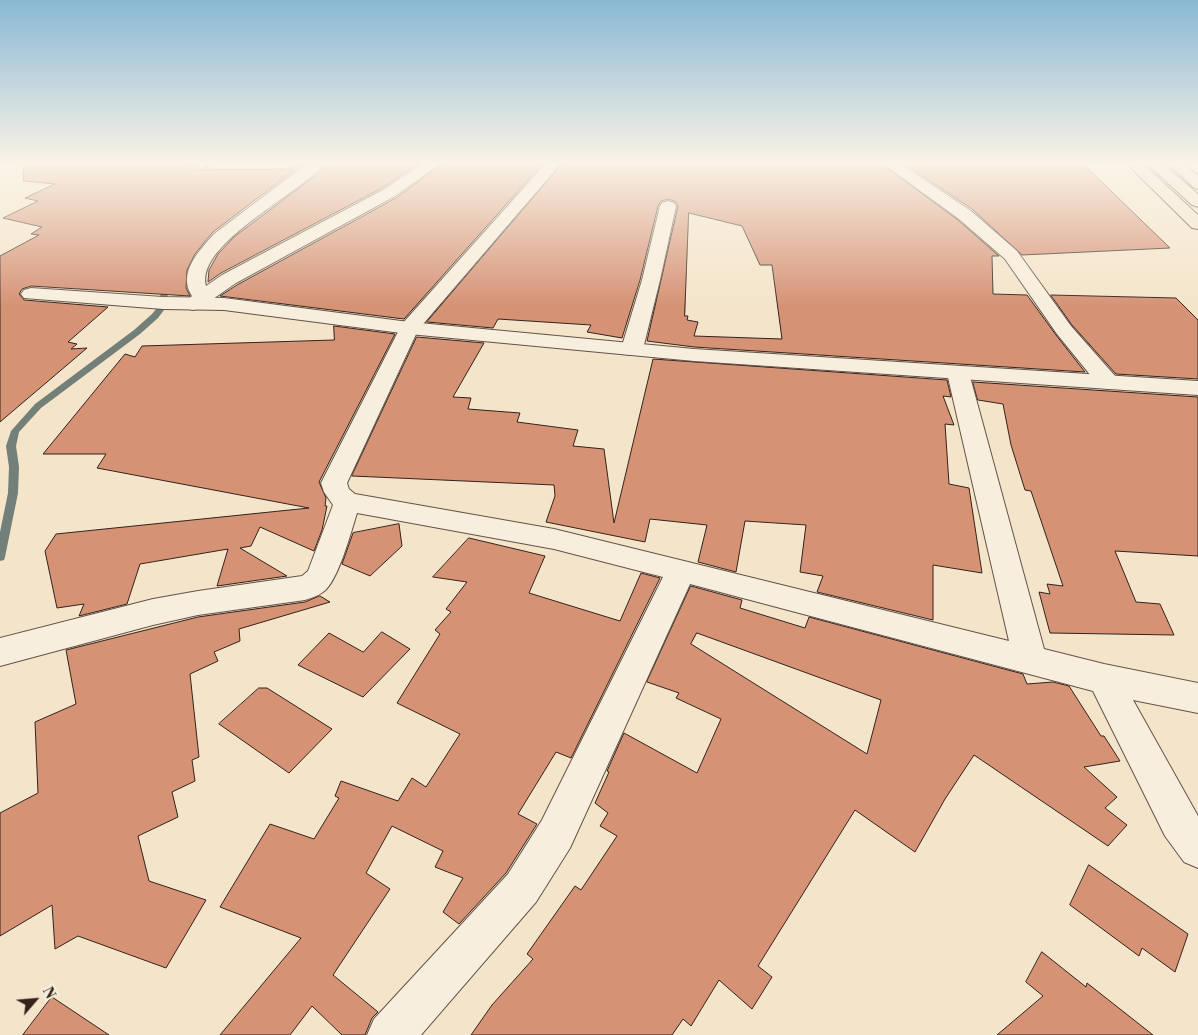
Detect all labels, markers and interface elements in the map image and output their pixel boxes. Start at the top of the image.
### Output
north arrow [10,975,60,1025]
text: N [38,984,59,1002]

